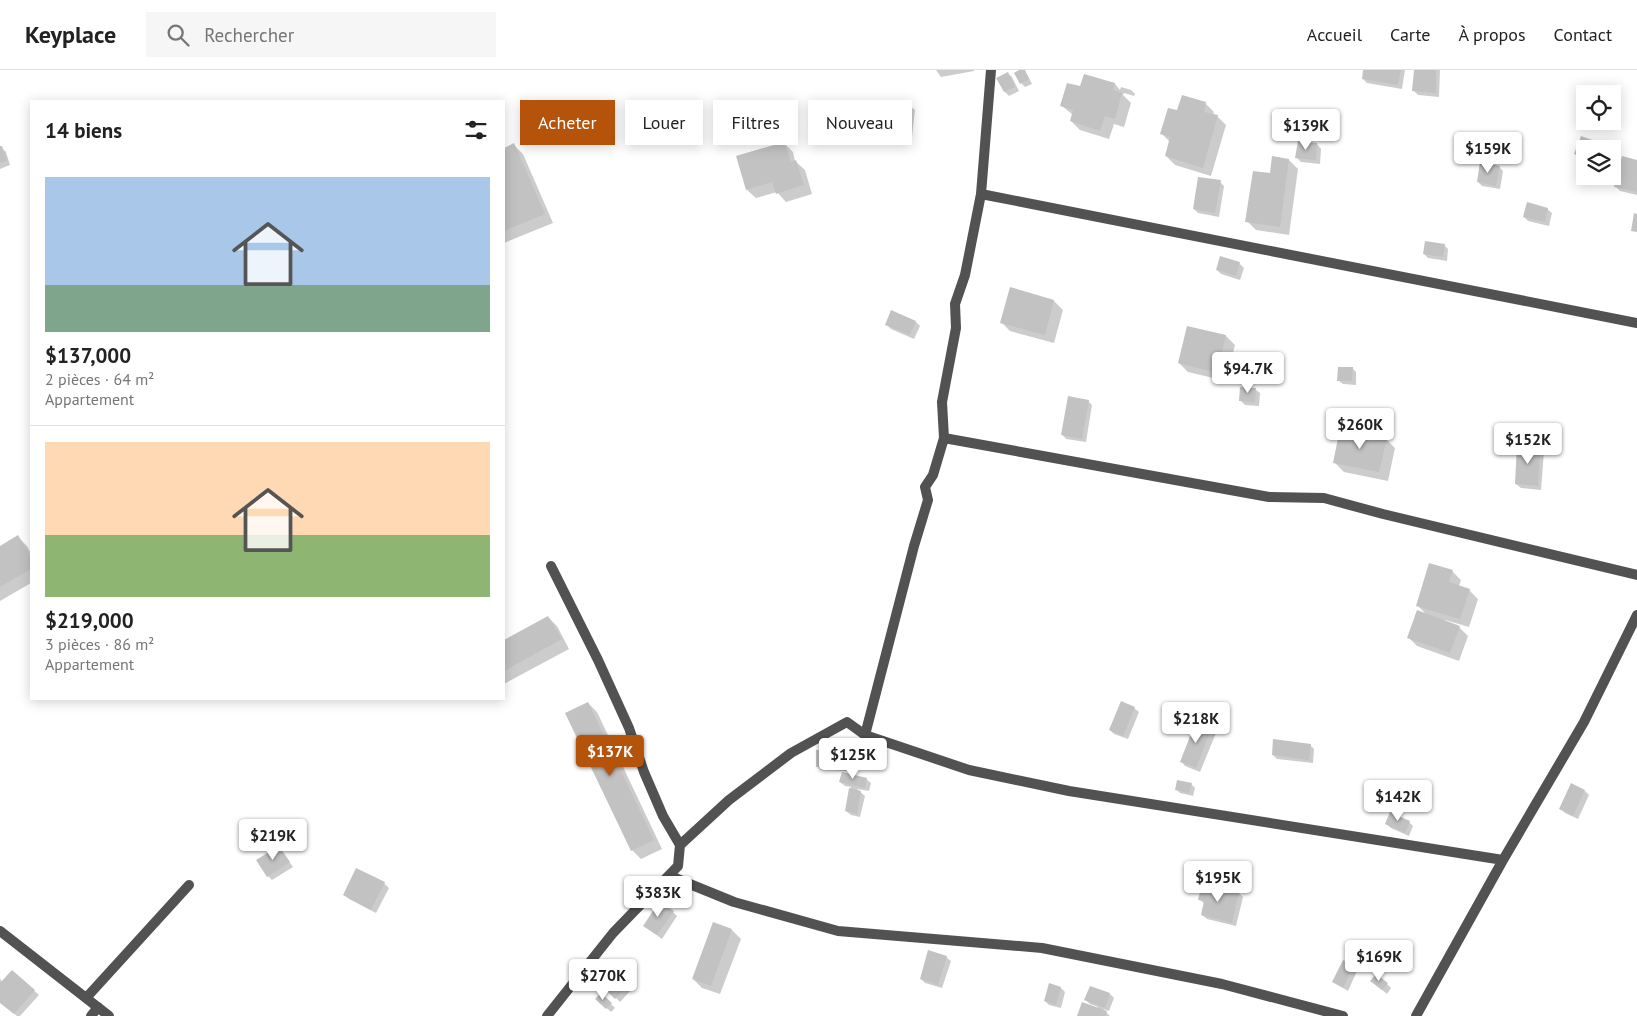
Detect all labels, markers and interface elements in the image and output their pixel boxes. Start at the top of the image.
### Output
search box [146,12,496,57]
text: Keyplace [25,19,116,50]
icon: search [164,21,192,49]
text: Rechercher [204,23,294,47]
text: Accueil [1307,23,1362,46]
text: Carte [1390,23,1431,46]
text: À propos [1459,23,1526,46]
text: Contact [1554,23,1612,46]
map controls [1576,85,1621,185]
button: locate [1576,85,1621,130]
chip: Acheter [520,100,615,145]
chip: Louer [625,100,703,145]
chip: Filtres [713,100,798,145]
chip: Nouveau [808,100,912,145]
pin: $139K [1271,108,1341,151]
text: $139K [1283,115,1329,135]
icon: filters [462,116,490,144]
text: 14 biens [45,117,122,144]
pin: $159K [1453,132,1523,174]
text: $159K [1465,138,1511,158]
button: layers [1576,140,1621,185]
icon: home [223,209,313,299]
text: $137,000 [45,342,131,369]
pin: $94.7K [1207,352,1289,394]
text: $94.7K [1223,358,1273,378]
text: 2 pièces · 64 m² [45,369,154,389]
text: Appartement [45,389,134,409]
pin: $260K [1325,408,1395,450]
text: $260K [1337,414,1383,434]
pin: $152K [1493,422,1563,465]
text: $152K [1505,429,1551,449]
icon: home [223,475,313,565]
text: $219,000 [45,607,134,634]
text: 3 pièces · 86 m² [45,634,154,654]
text: Appartement [45,654,134,674]
pin: $218K [1161,702,1231,744]
text: $218K [1173,708,1219,728]
pin: $137K [575,734,645,777]
pin: $125K [818,738,888,780]
text: $137K [587,741,633,761]
text: $125K [830,744,876,764]
pin: $142K [1363,780,1433,822]
text: $142K [1375,786,1421,806]
pin: $219K [238,818,308,861]
text: $219K [250,825,296,845]
pin: $195K [1183,860,1253,903]
text: $195K [1195,867,1241,887]
pin: $383K [623,876,693,918]
text: $383K [635,882,681,902]
pin: $169K [1344,940,1414,982]
text: $169K [1356,946,1402,966]
pin: $270K [568,958,638,1001]
text: $270K [580,965,626,985]

